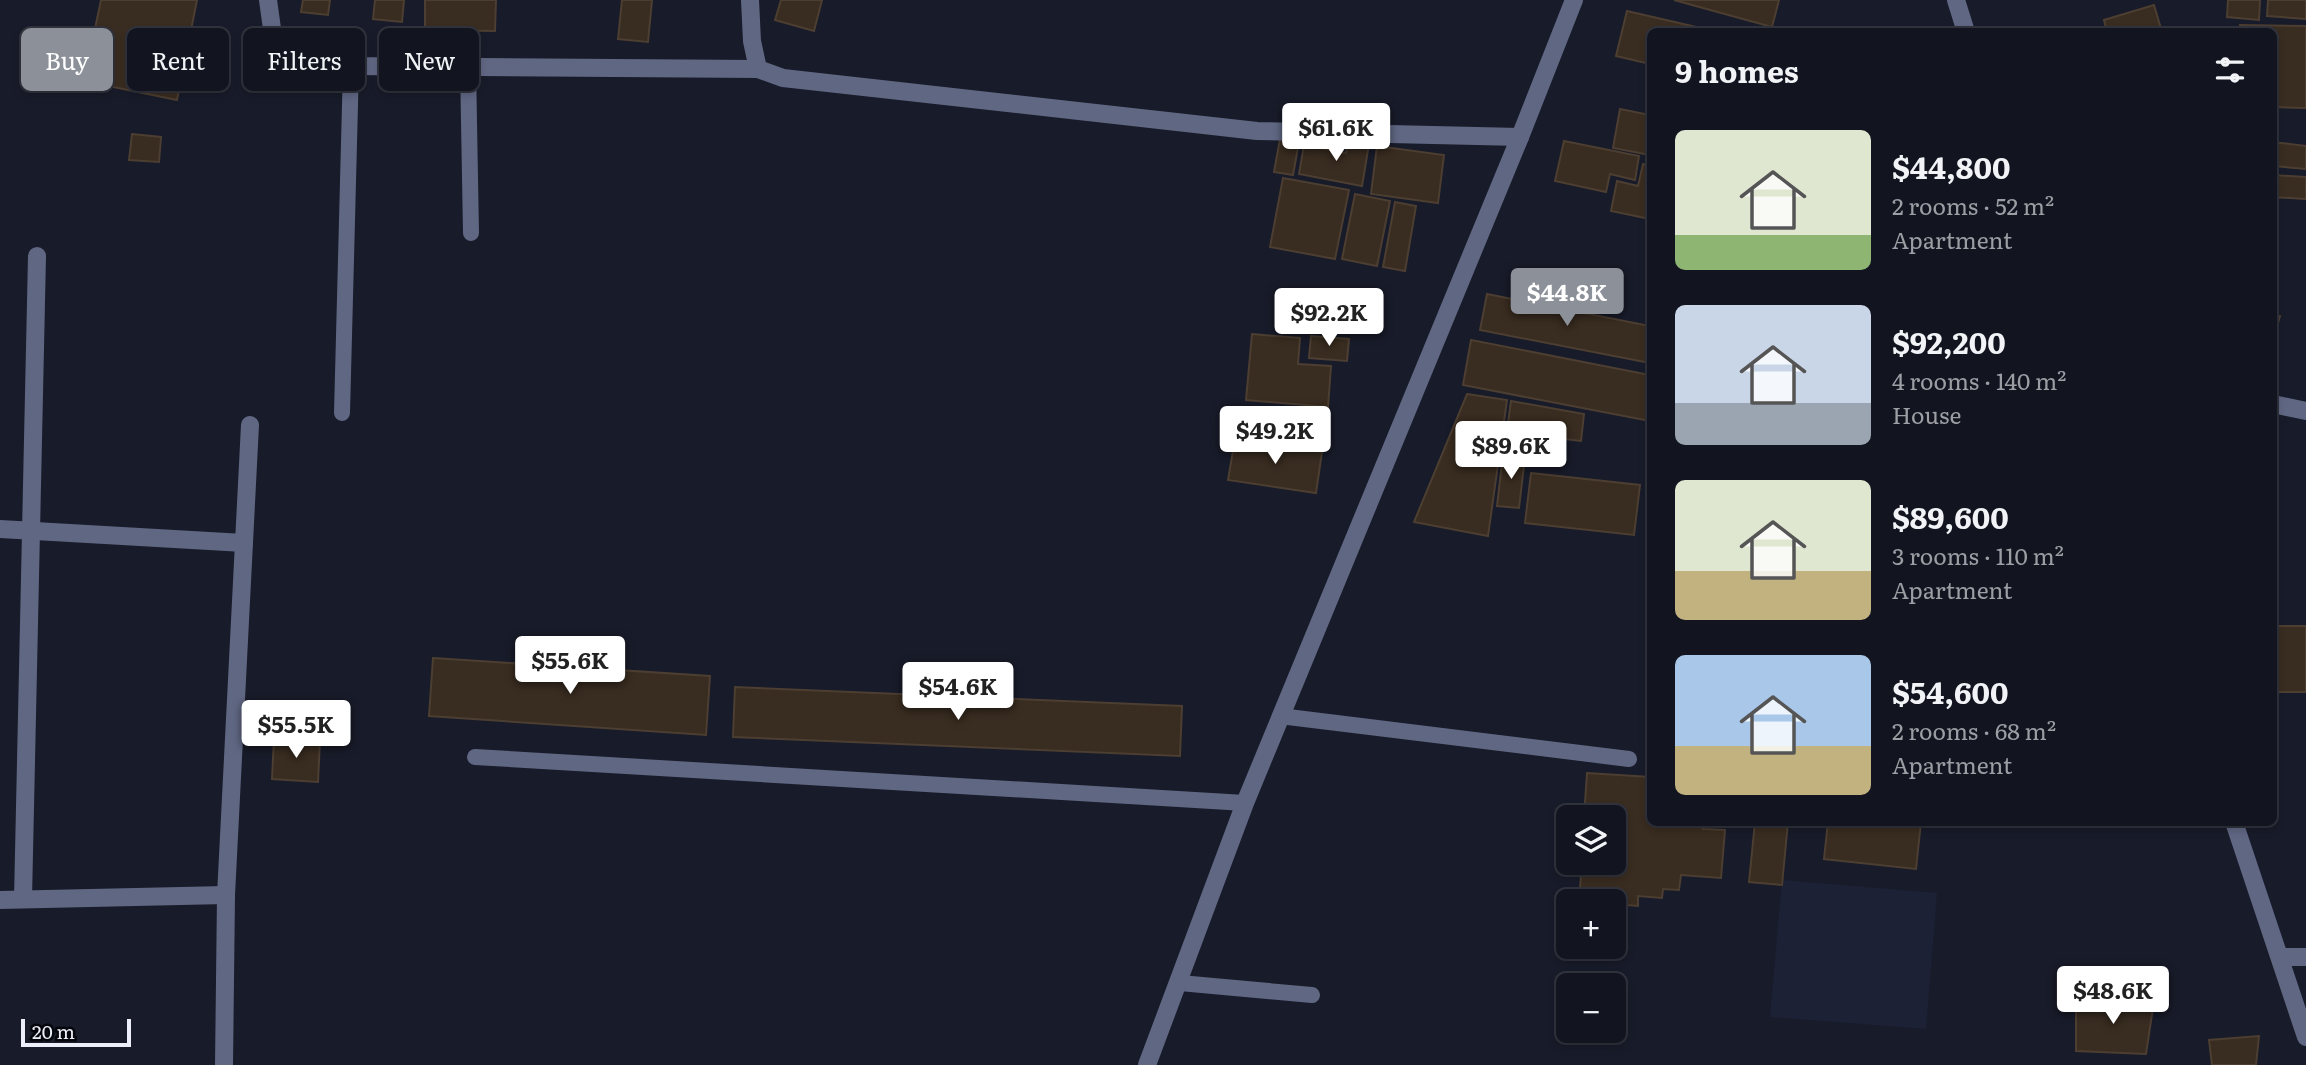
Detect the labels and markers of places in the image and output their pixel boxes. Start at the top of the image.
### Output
pin: $61.6K [1279,104,1393,163]
pin: $44.8K [1510,268,1624,328]
pin: $92.2K [1272,288,1386,348]
pin: $49.2K [1218,406,1332,466]
pin: $89.6K [1454,421,1568,481]
pin: $55.6K [513,636,627,696]
pin: $54.6K [901,662,1015,722]
pin: $55.5K [239,700,353,760]
pin: $48.6K [2056,967,2170,1026]

